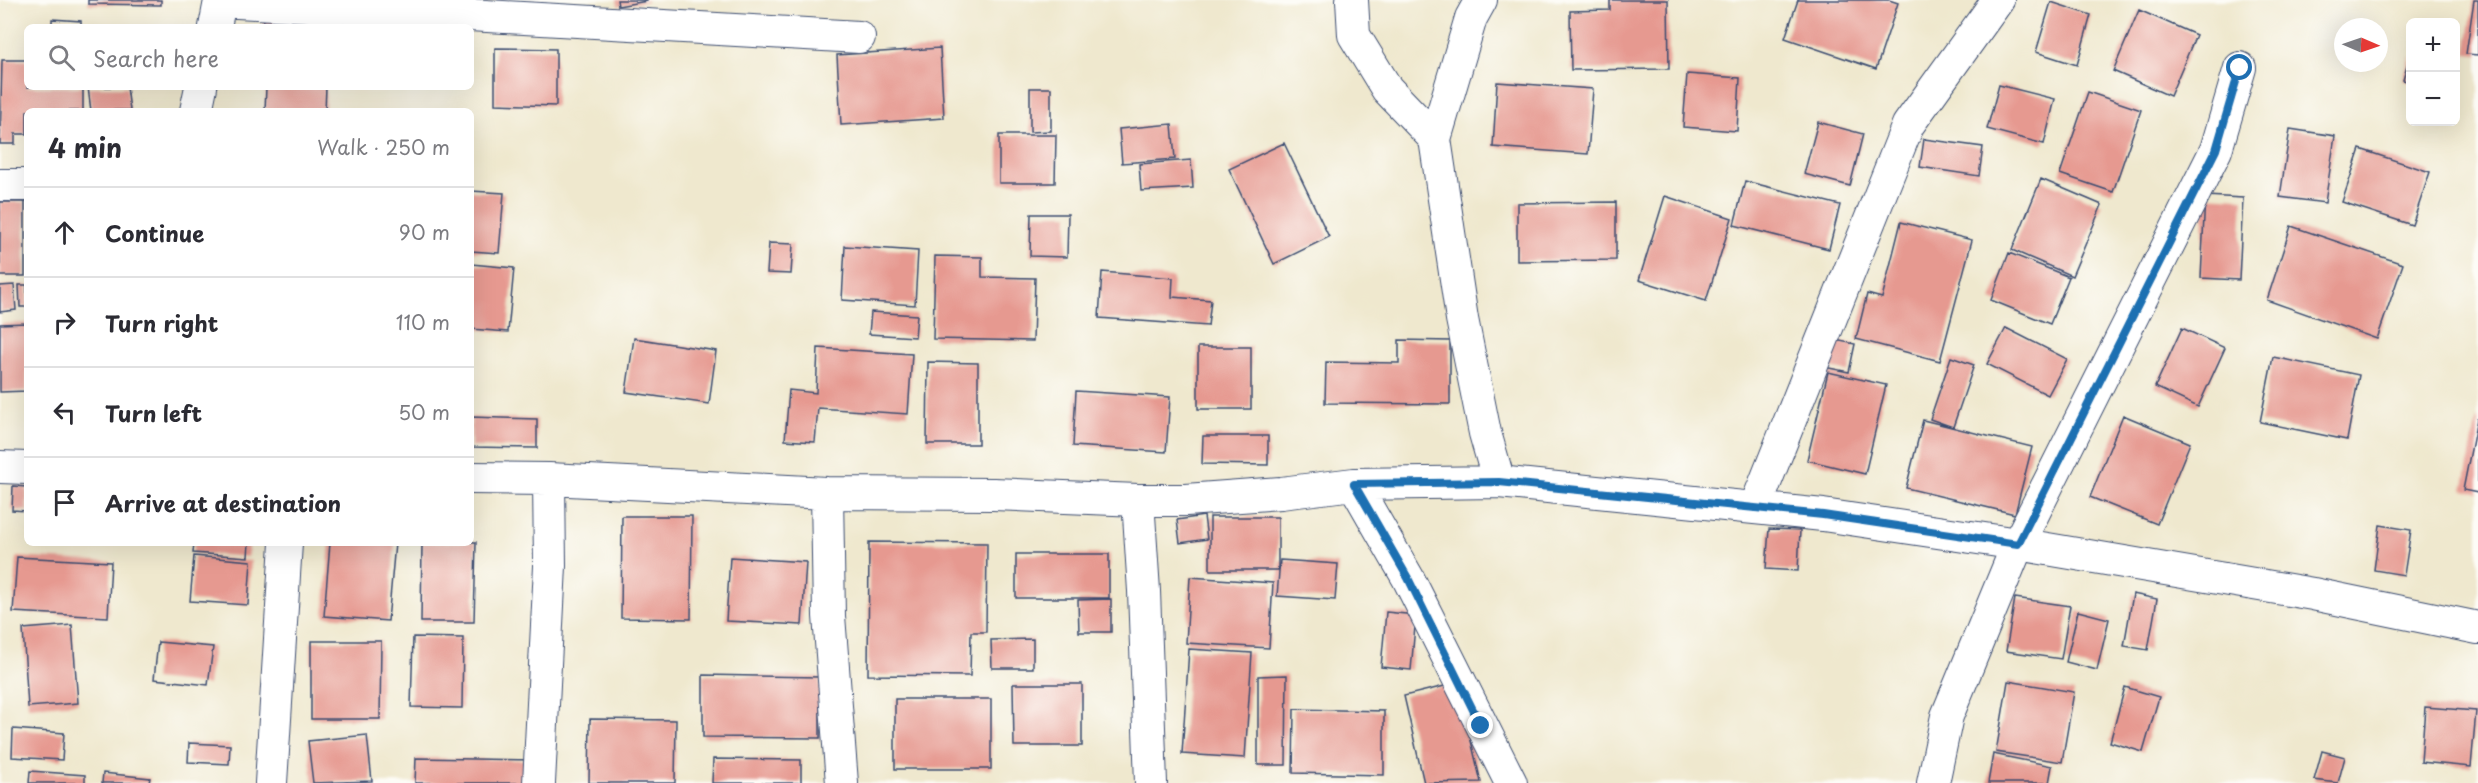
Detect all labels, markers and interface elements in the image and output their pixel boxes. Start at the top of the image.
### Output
north arrow [2334,18,2388,72]
map controls [2406,18,2460,126]
button: + [2406,18,2460,72]
search box [24,24,474,90]
icon: search [45,41,78,74]
text: Search here [93,41,219,74]
route start [2226,54,2252,80]
button: − [2406,72,2460,126]
text: 4 min [48,128,122,167]
text: Walk · 250 m [317,132,450,162]
icon: ahead [48,216,81,249]
text: Continue [105,216,204,249]
text: 90 m [399,217,450,247]
icon: right [48,306,81,339]
text: Turn right [105,306,218,339]
text: 110 m [396,307,450,337]
icon: left [48,396,81,429]
text: Turn left [105,396,202,429]
text: 50 m [398,397,450,427]
icon: arrive [48,486,81,519]
text: Arrive at destination [105,486,341,519]
route end [1467,712,1493,738]

